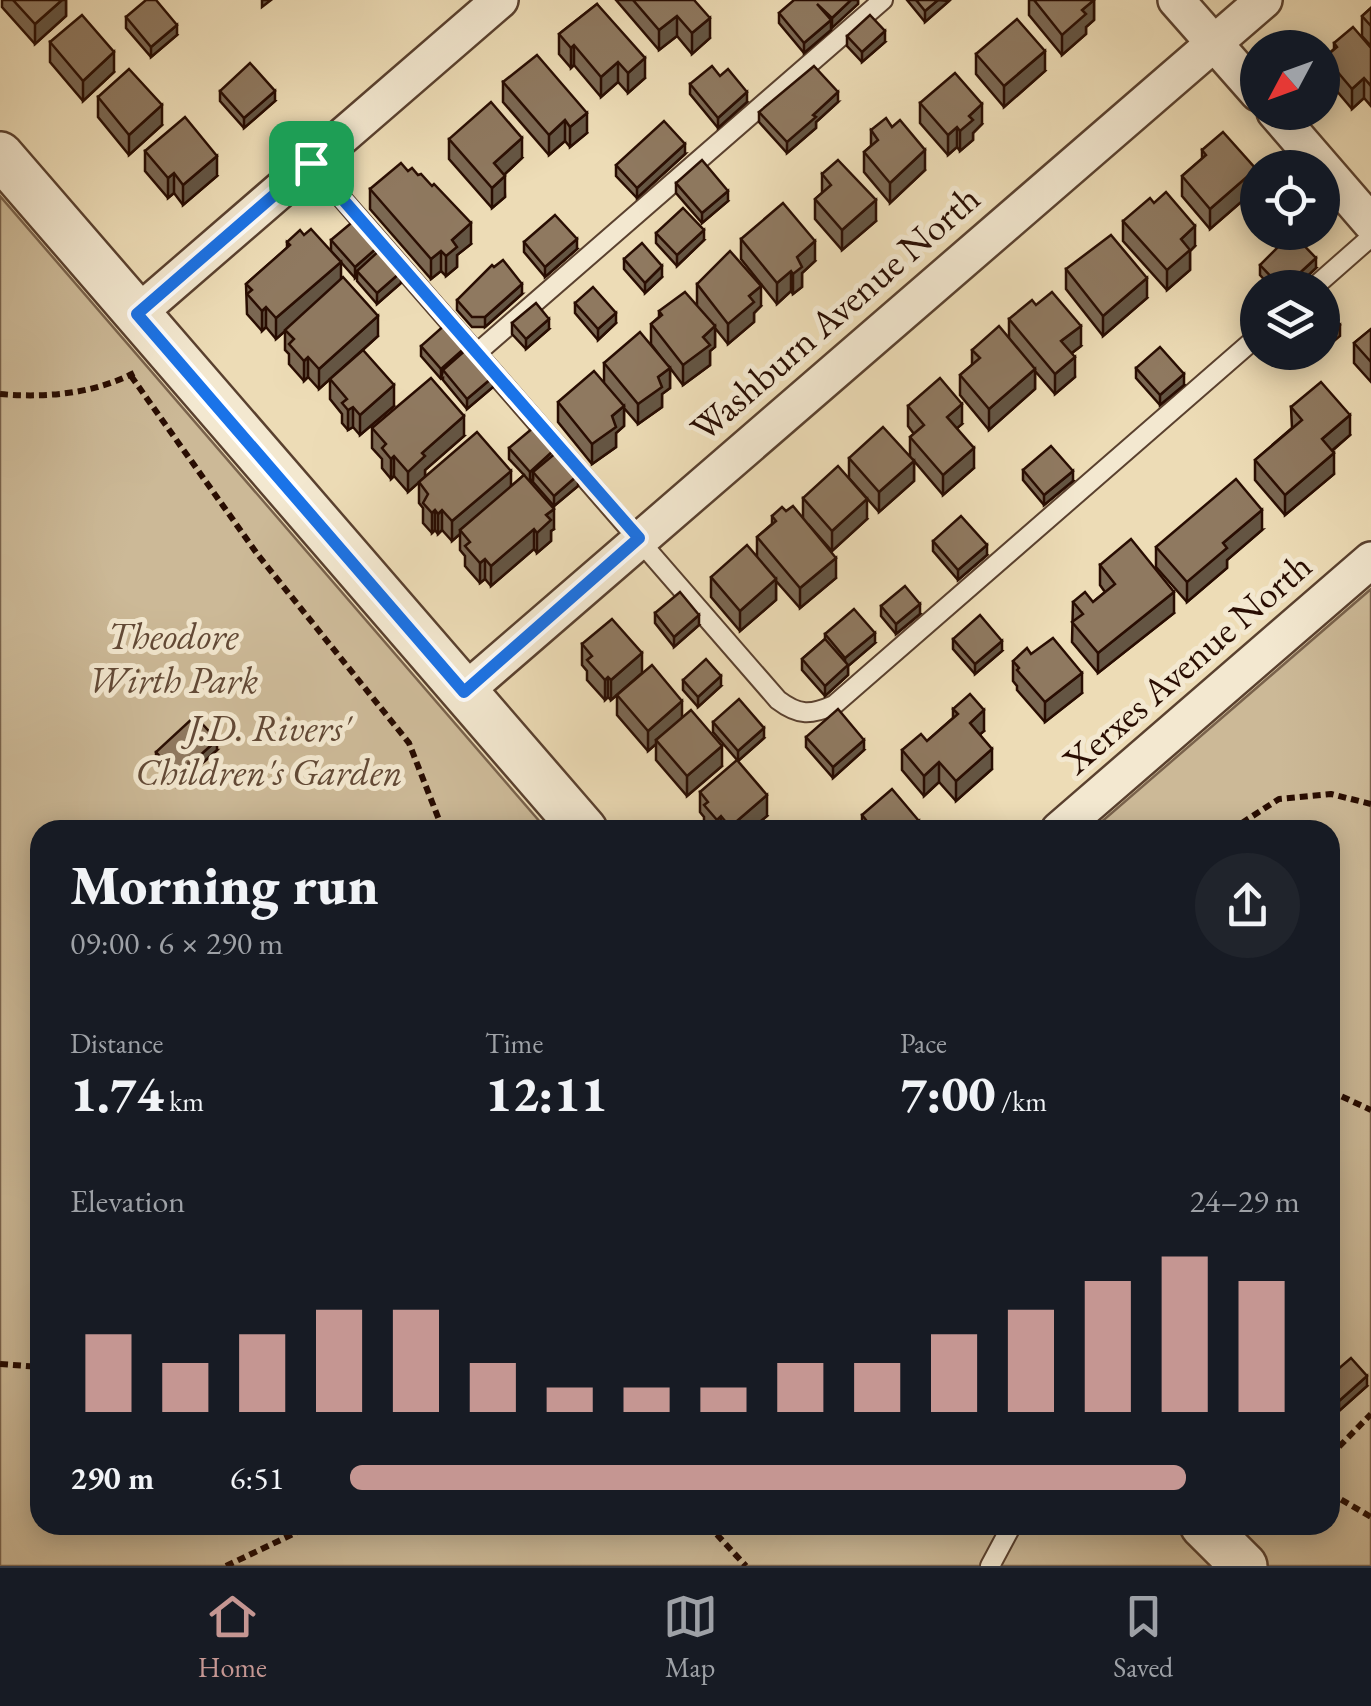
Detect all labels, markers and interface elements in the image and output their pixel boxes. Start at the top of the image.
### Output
north arrow [1240,30,1340,130]
map controls [1240,30,1340,370]
pin [269,121,354,206]
icon: arrive [284,136,339,191]
button: locate [1240,150,1340,250]
street label: Washburn Avenue North [680,174,990,452]
button: layers [1240,270,1340,370]
street label: Xerxes Avenue North [1051,541,1321,785]
park label: Theodore Wirth Park [88,611,258,704]
park label: J.D. Rivers' Children's Garden [135,703,403,796]
text: Morning run [70,849,379,920]
button: share [1195,853,1300,958]
text: 09:00 · 6 × 290 m [70,922,283,964]
text: Distance [70,1025,164,1061]
text: Time [485,1025,543,1061]
text: Pace [900,1025,947,1061]
text: 1.74 [70,1061,164,1126]
text: 12:11 [485,1061,607,1126]
text: 7:00 [900,1061,995,1126]
text: km [164,1083,204,1119]
text: /km [995,1083,1047,1119]
text: Elevation [70,1180,185,1222]
text: 24–29 m [1190,1180,1300,1222]
text: 290 m [70,1457,154,1499]
text: 6:51 [230,1457,284,1499]
tab: Home [198,1589,267,1685]
tab: Map [663,1589,718,1685]
tab: Saved [1113,1589,1173,1685]

